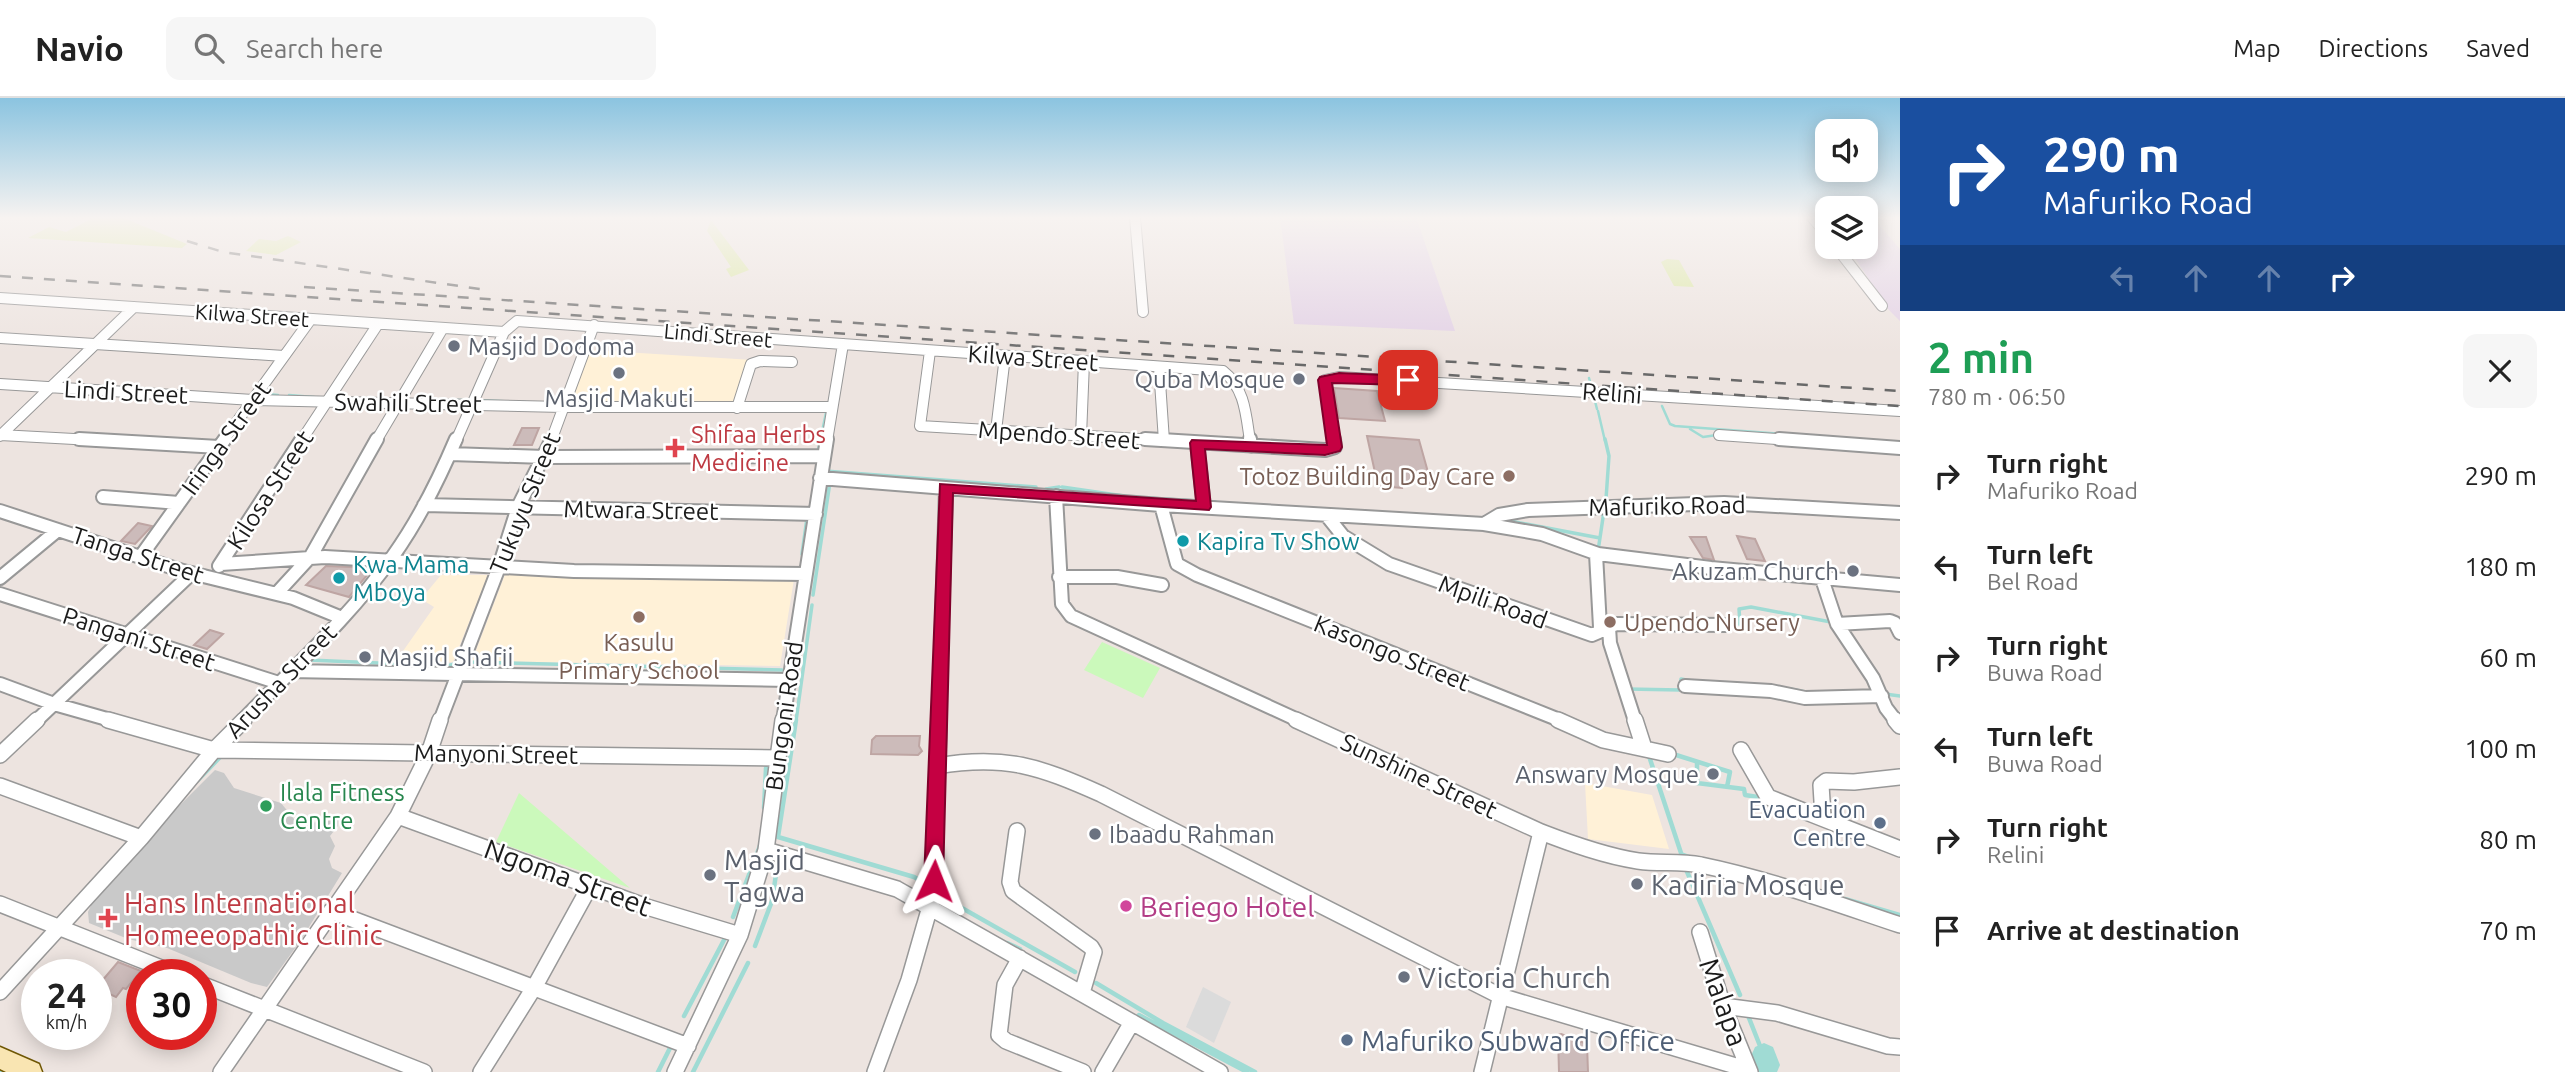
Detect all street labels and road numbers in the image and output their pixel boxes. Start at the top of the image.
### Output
street label: Kilwa Street [194,299,310,331]
street label: Lindi Street [663,318,773,352]
street label: Kilwa Street [967,340,1100,376]
street label: Lindi Street [63,375,189,409]
street label: Iringa Street [176,376,276,500]
street label: Relini [1581,377,1643,409]
street label: Swahili Street [334,388,483,418]
street label: Mpendo Street [977,416,1142,454]
street label: Kilosa Street [222,425,319,555]
street label: Tukuyu Street [484,428,566,578]
street label: Mafuriko Road [1588,491,1746,521]
street label: Mtwara Street [563,495,719,525]
street label: Tanga Street [69,521,208,589]
street label: Mpili Road [1435,570,1551,634]
street label: Pangani Street [60,602,219,676]
street label: Kasongo Street [1310,609,1474,697]
street label: Arusha Street [220,618,342,743]
street label: Bungoni Road [760,639,808,793]
street label: Sunshine Street [1337,728,1502,824]
street label: Manyoni Street [414,739,579,769]
street label: Ngoma Street [480,832,656,922]
street label: Malapa [1694,954,1754,1050]

